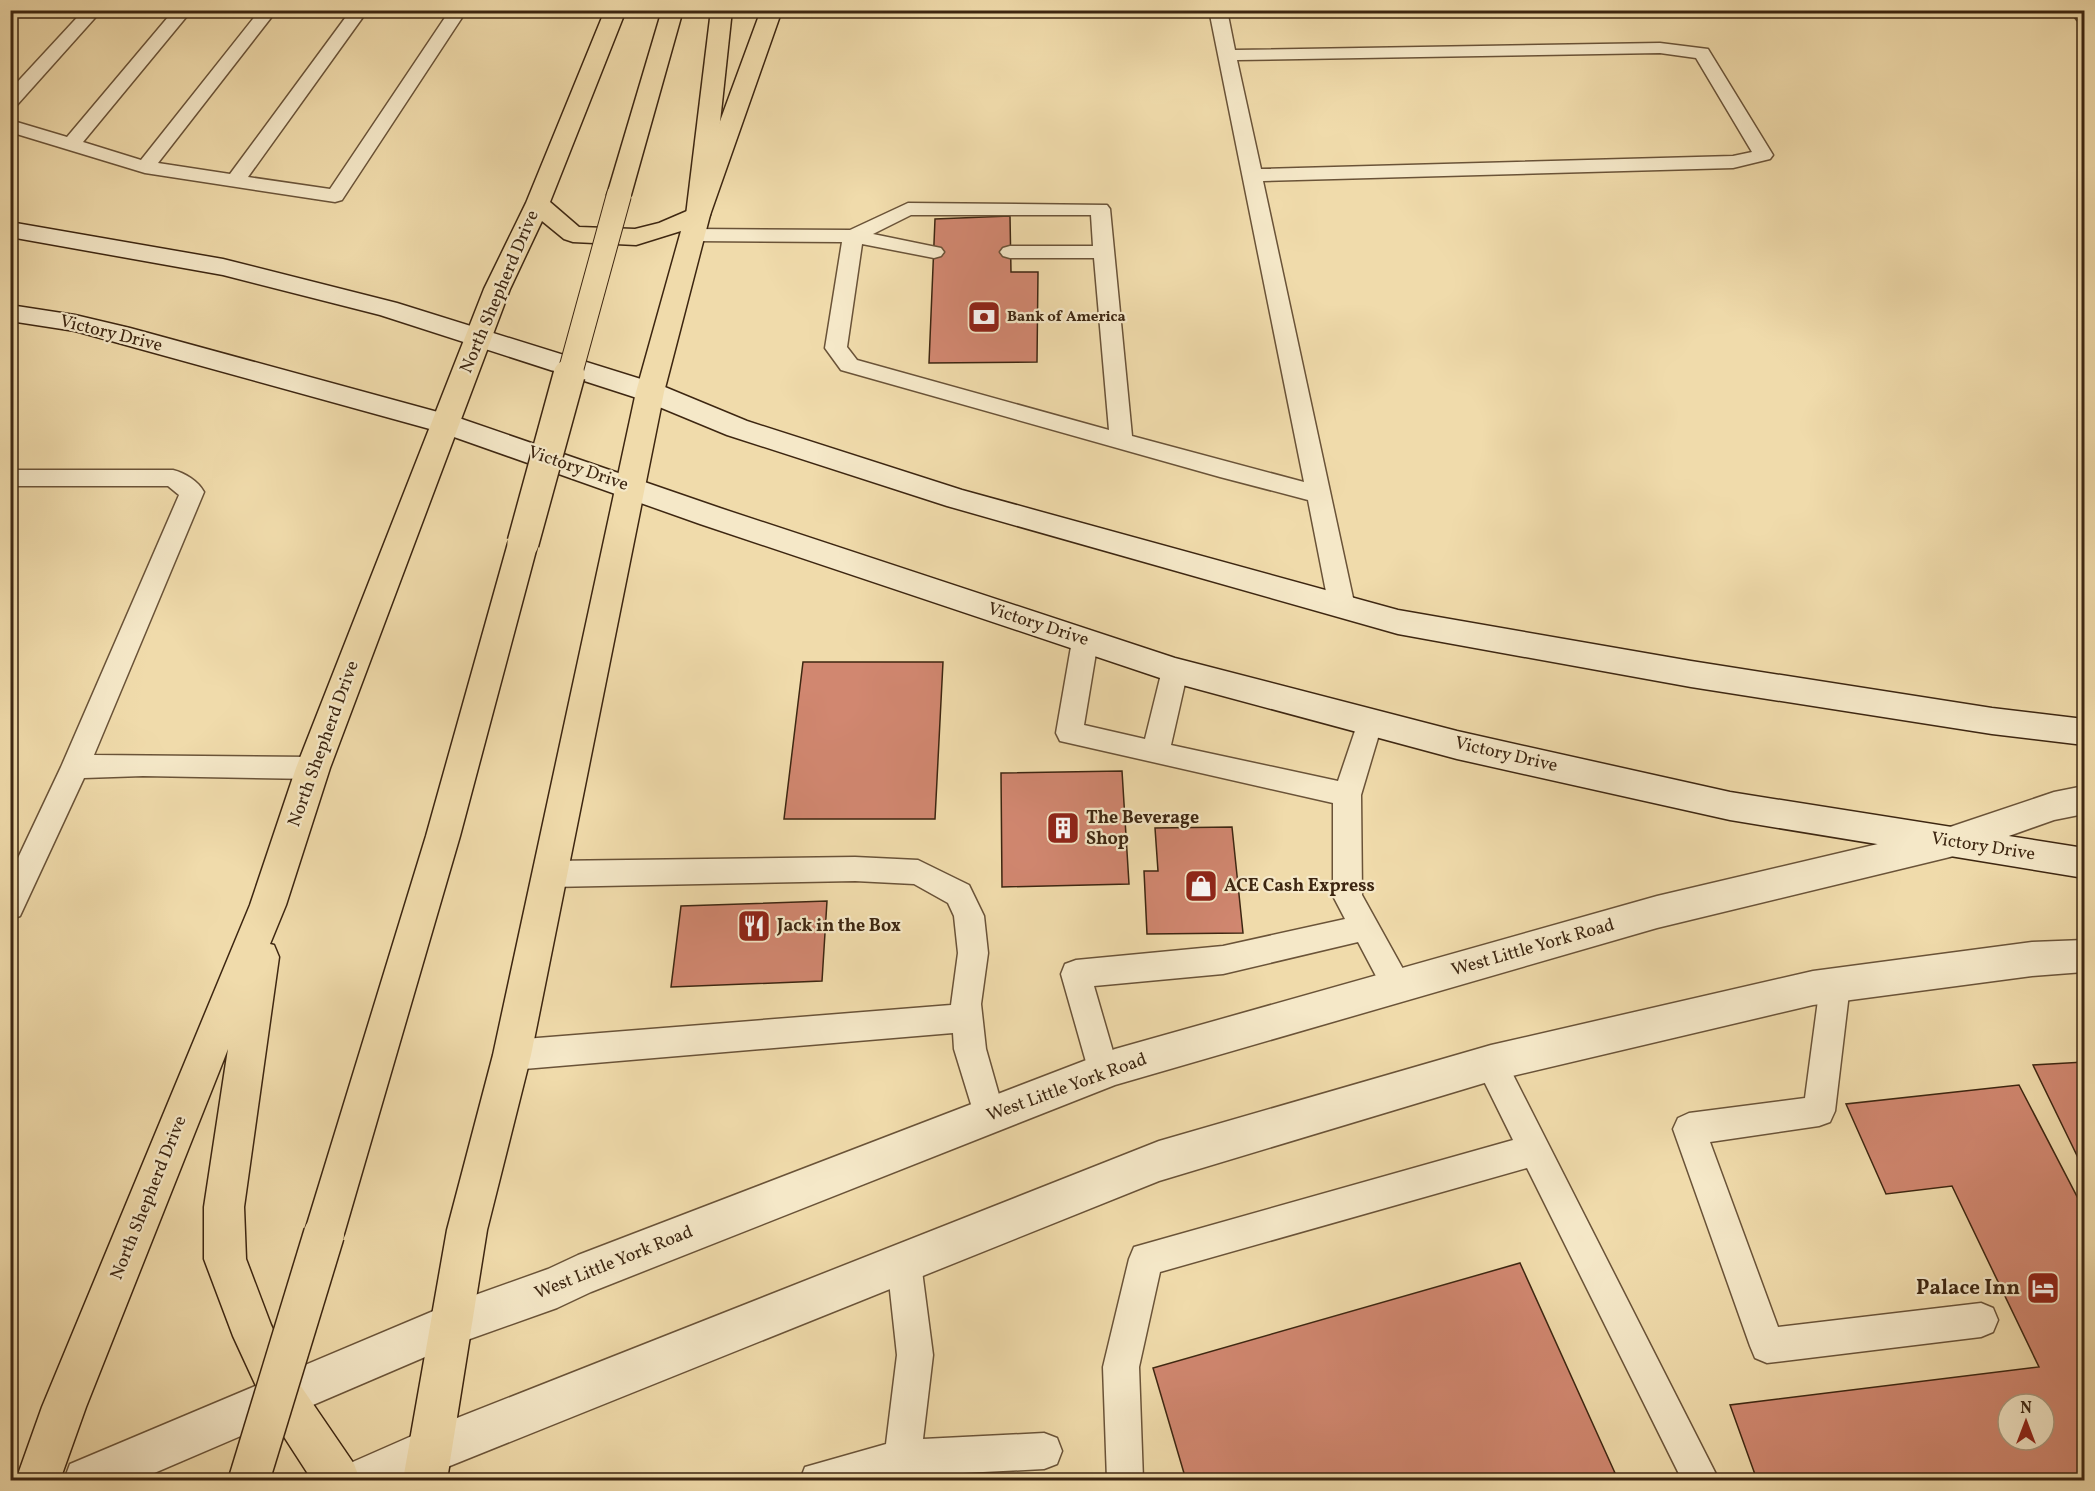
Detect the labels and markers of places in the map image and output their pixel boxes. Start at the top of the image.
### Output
bank icon: Bank of America [966,299,1002,335]
place label: Bank of America [1007,307,1126,328]
place label: The Beverage Shop [1086,806,1199,852]
building icon: The Beverage Shop [1045,810,1081,846]
shop icon: ACE Cash Express [1183,868,1219,904]
place label: ACE Cash Express [1224,874,1375,899]
restaurant icon: Jack in the Box [736,908,772,944]
place label: Jack in the Box [776,914,901,939]
hotel icon: Palace Inn [2025,1270,2061,1306]
place label: Palace Inn [1916,1274,2020,1303]

